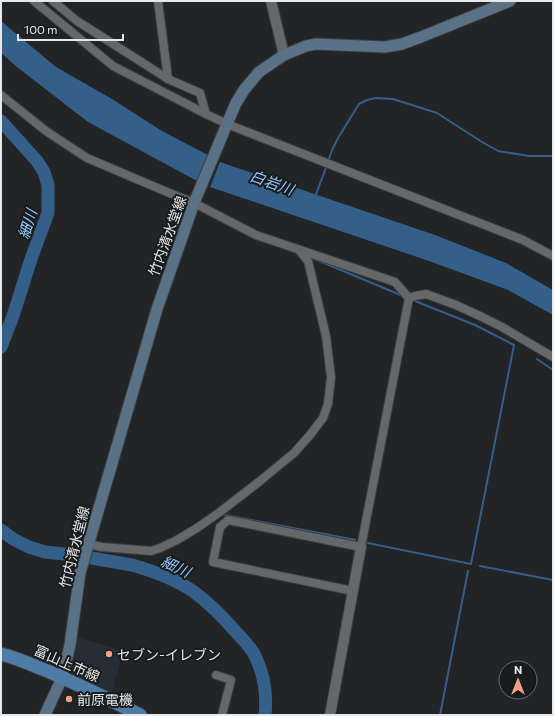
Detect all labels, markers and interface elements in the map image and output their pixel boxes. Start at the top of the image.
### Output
scale bar [18,16,123,42]
text: 100 m [24,22,58,36]
water label: 白岩川 [248,166,298,199]
street label: 竹内清水堂線 [145,194,189,278]
water label: 細川 [14,205,41,241]
street label: 竹内清水堂線 [56,504,92,590]
water label: 細川 [159,552,195,581]
street label: 富山上市線 [32,641,102,685]
place label: セブン-イレブン [117,646,221,663]
marker: セブン-イレブン [104,649,114,659]
north arrow [498,660,538,700]
text: N [514,663,522,676]
place label: 前原電機 [77,691,133,708]
marker: 前原電機 [64,694,74,704]

